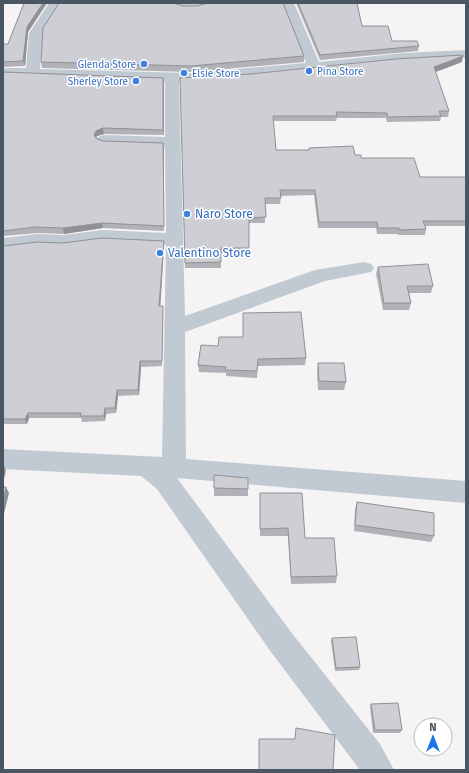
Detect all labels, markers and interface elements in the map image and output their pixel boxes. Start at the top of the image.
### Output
place label: Glenda Store [78,59,136,71]
marker: Glenda Store [139,59,149,69]
marker: Pina Store [304,66,314,76]
place label: Pina Store [317,66,363,78]
marker: Elsie Store [179,68,189,78]
place label: Elsie Store [192,68,240,80]
place label: Sherley Store [68,76,128,88]
marker: Sherley Store [131,76,141,86]
place label: Naro Store [195,207,253,221]
marker: Naro Store [182,209,192,219]
place label: Valentino Store [168,246,251,260]
marker: Valentino Store [155,248,165,258]
north arrow [413,717,453,757]
text: N [429,721,437,734]

